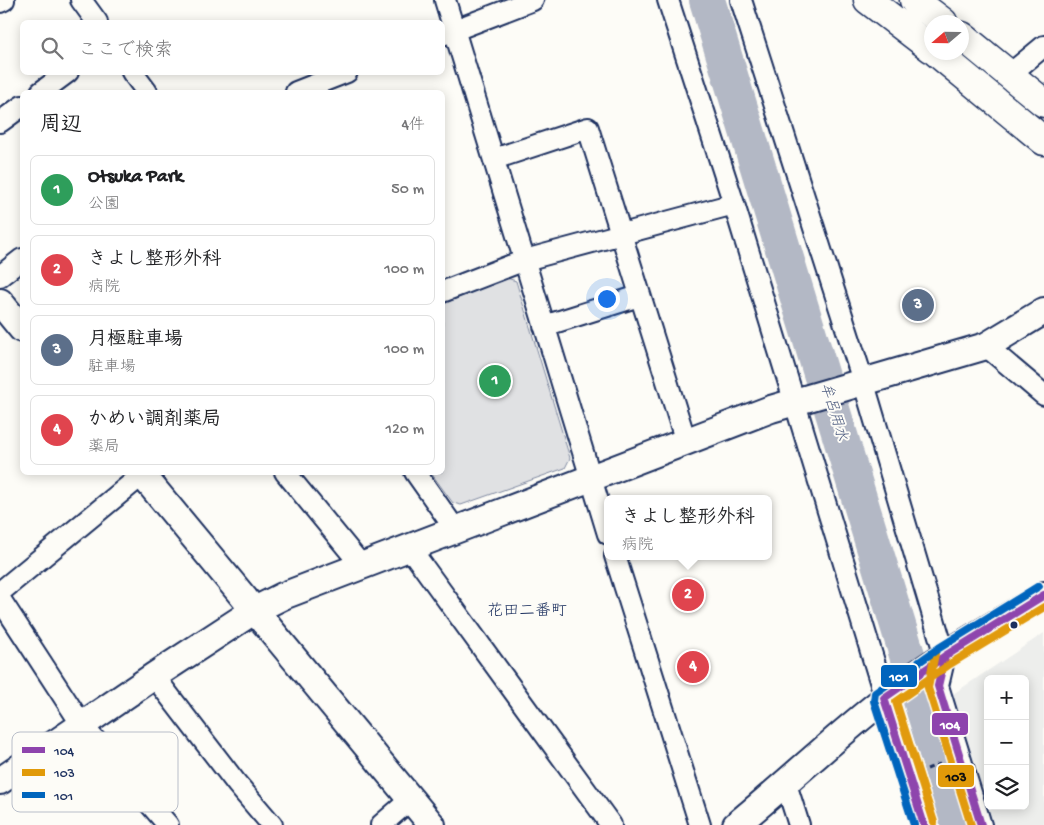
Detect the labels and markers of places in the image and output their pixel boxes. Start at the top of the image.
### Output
pin: 3 [902,286,934,324]
pin: 1 [479,362,511,400]
pin: 2 [672,576,704,614]
unlabelled marker [1009,620,1019,630]
pin: 4 [677,648,709,686]

